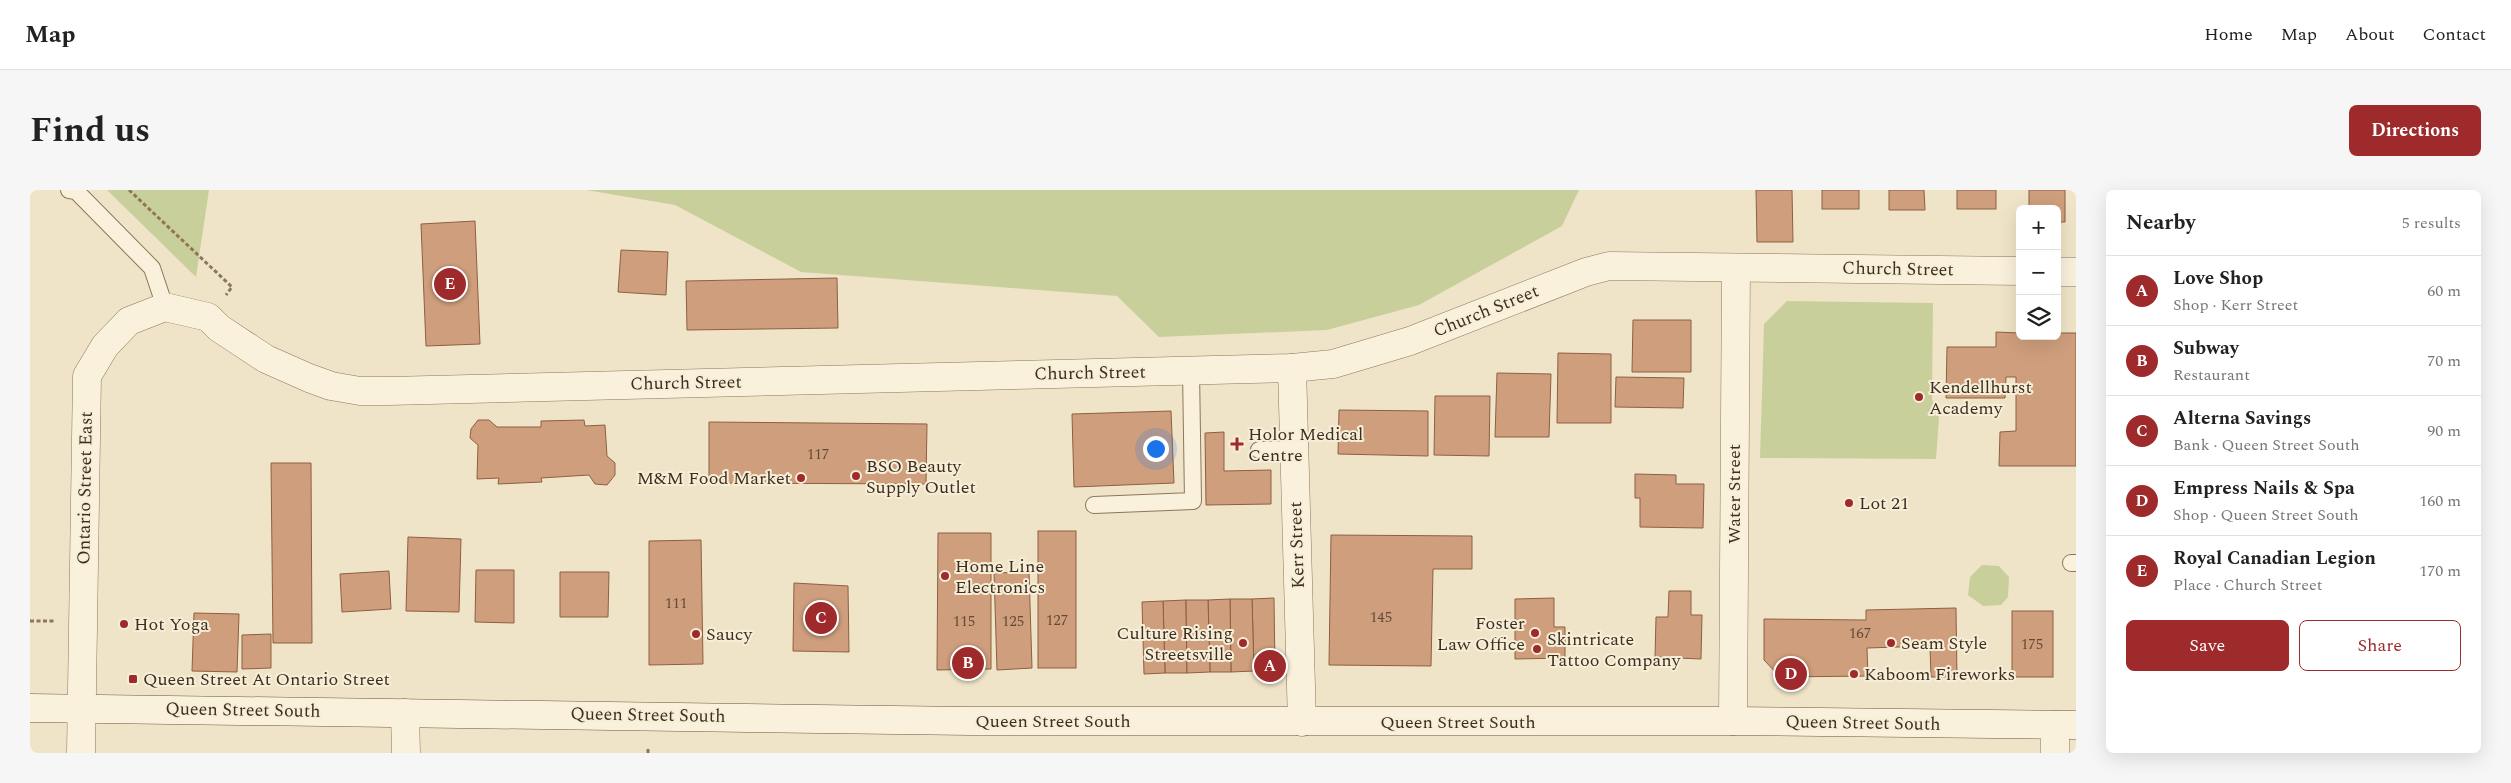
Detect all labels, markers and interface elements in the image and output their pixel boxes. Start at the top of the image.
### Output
text: Map [25,17,75,53]
text: Home [2204,21,2253,48]
text: Map [2281,21,2317,48]
text: About [2345,21,2395,48]
text: Contact [2423,21,2486,48]
text: Find us [30,104,150,157]
button: Directions [2349,105,2481,156]
map controls [2016,205,2061,340]
button: + [2016,205,2061,250]
text: Nearby [2126,207,2196,239]
text: 5 results [2402,211,2461,235]
button: − [2016,250,2061,295]
street label: Church Street [1842,255,1954,283]
text: Love Shop [2173,264,2263,293]
pin: E [434,265,466,303]
street label: Church Street [1429,278,1543,344]
text: A [2136,279,2148,303]
text: 60 m [2427,279,2461,303]
text: Shop · Kerr Street [2173,293,2298,317]
button: layers [2016,295,2061,340]
text: Subway [2173,334,2239,363]
text: B [2136,349,2148,373]
text: 70 m [2427,349,2461,373]
street label: Church Street [1034,359,1146,387]
text: Restaurant [2173,363,2250,387]
street label: Church Street [630,369,742,397]
place label: Kendellhurst Academy [1929,374,2032,422]
marker: Kendellhurst Academy [1913,391,1925,403]
text: Alterna Savings [2173,404,2311,433]
street label: Ontario Street East [70,411,100,565]
text: C [2136,419,2148,443]
text: 90 m [2427,419,2461,443]
place label: Holor Medical Centre [1248,421,1363,469]
text: Bank · Queen Street South [2173,433,2360,457]
your location [1143,436,1169,462]
marker: Holor Medical Centre [1230,437,1244,451]
house number: 117 [807,443,829,466]
street label: Water Street [1721,444,1748,544]
place label: BSO Beauty Supply Outlet [866,453,976,501]
place label: M&M Food Market [637,465,791,492]
marker: BSO Beauty Supply Outlet [850,470,862,482]
marker: M&M Food Market [795,472,807,484]
text: Empress Nails & Spa [2173,474,2355,503]
text: D [2136,489,2148,513]
text: 160 m [2419,489,2461,513]
place label: Lot 21 [1859,490,1909,517]
marker: Lot 21 [1843,497,1855,509]
street label: Kerr Street [1282,501,1312,589]
text: Shop · Queen Street South [2173,503,2359,527]
text: Royal Canadian Legion [2173,544,2376,573]
place label: Home Line Electronics [955,553,1045,601]
text: E [2137,559,2147,583]
text: 170 m [2419,559,2461,583]
marker: Home Line Electronics [939,570,951,582]
text: Place · Church Street [2173,573,2322,597]
house number: 111 [665,592,687,615]
pin: C [805,599,837,637]
house number: 145 [1370,606,1392,629]
house number: 127 [1046,609,1068,632]
house number: 115 [953,610,975,633]
house number: 125 [1002,610,1024,633]
place label: Foster Law Office [1437,610,1525,658]
place label: Hot Yoga [134,611,209,638]
marker: Hot Yoga [118,618,130,630]
place label: Culture Rising Streetsville [1117,620,1233,668]
button: Save [2126,620,2289,671]
button: Share [2299,620,2461,671]
place label: Saucy [706,621,753,648]
house number: 167 [1849,622,1871,645]
place label: Skintricate Tattoo Company [1547,626,1682,674]
marker: Foster Law Office [1529,627,1541,639]
marker: Saucy [690,628,702,640]
place label: Seam Style [1901,630,1987,657]
house number: 175 [2021,633,2043,656]
marker: Culture Rising Streetsville [1237,637,1249,649]
marker: Seam Style [1885,637,1897,649]
marker: Skintricate Tattoo Company [1531,643,1543,655]
pin: B [952,644,984,682]
pin: A [1254,647,1286,685]
pin: D [1775,655,1807,693]
place label: Kaboom Fireworks [1864,661,2015,688]
place label: Queen Street At Ontario Street [143,666,390,693]
marker: Kaboom Fireworks [1848,668,1860,680]
marker: Queen Street At Ontario Street [127,673,139,685]
street label: Queen Street South [165,695,321,725]
street label: Queen Street South [570,700,726,730]
street label: Queen Street South [975,708,1131,735]
street label: Queen Street South [1785,708,1941,738]
street label: Queen Street South [1380,709,1536,736]

